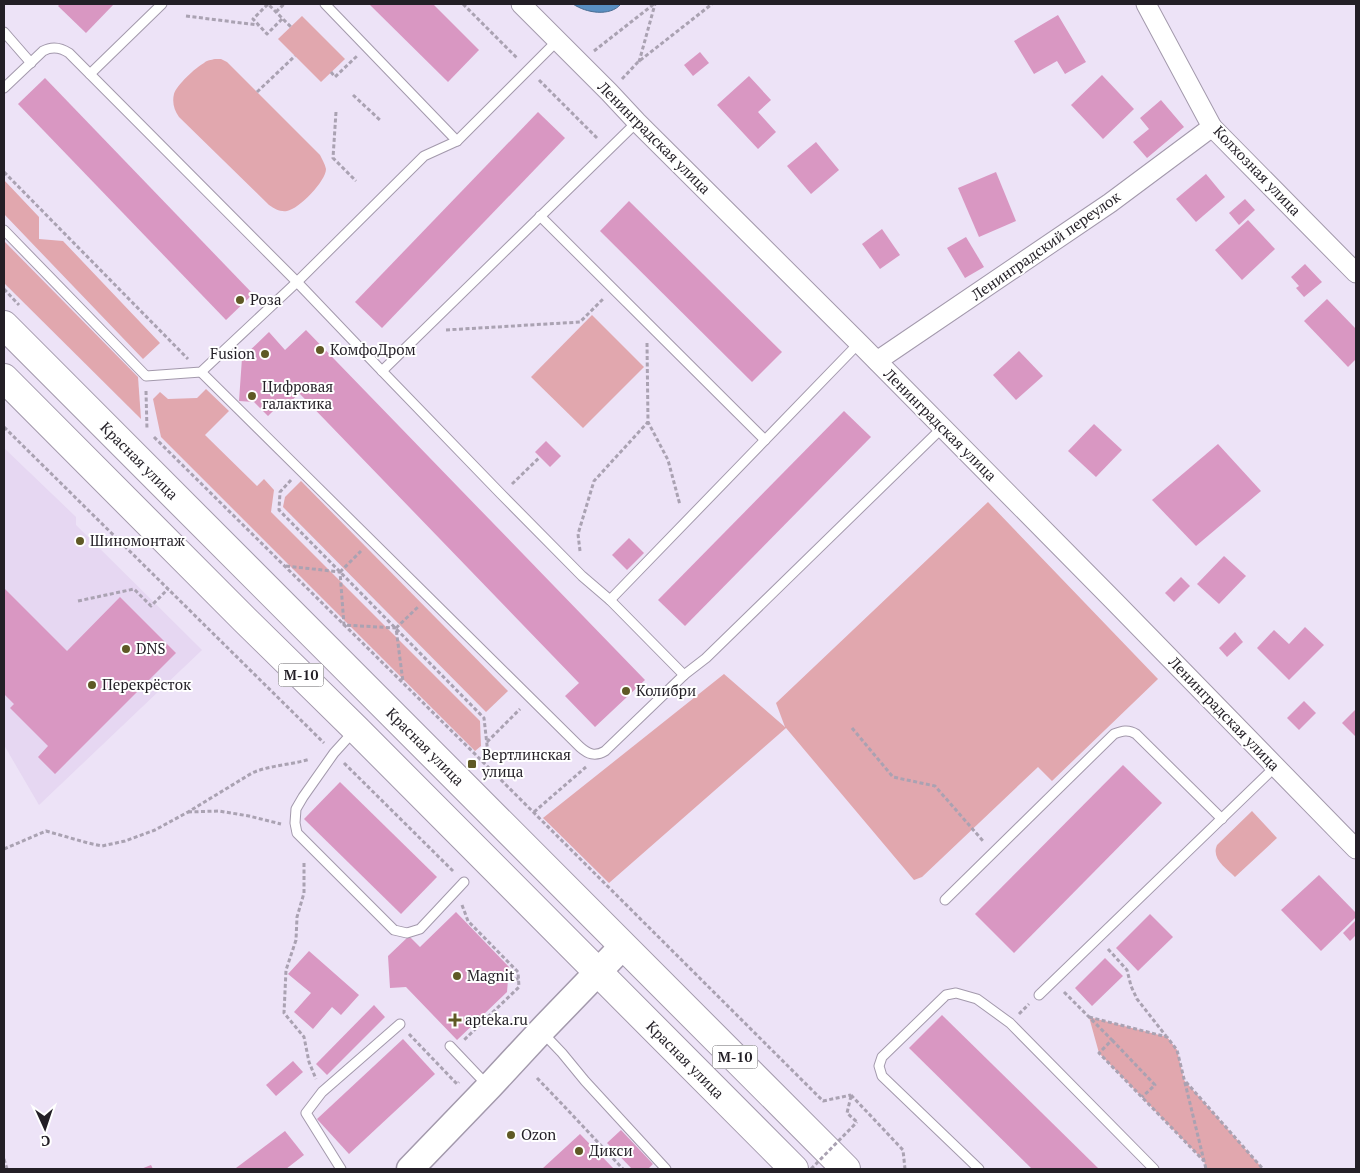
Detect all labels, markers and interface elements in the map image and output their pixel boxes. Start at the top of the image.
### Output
street label: Ленинградская улица [593,76,716,198]
street label: Колхозная улица [1210,121,1306,220]
street label: Ленинградский переулок [966,186,1125,305]
place label: Роза [250,289,282,309]
marker: Роза [234,294,246,306]
place label: КомфоДром [330,339,416,359]
place label: Fusion [210,343,255,363]
marker: КомфоДром [314,344,326,356]
marker: Fusion [259,348,271,360]
street label: Ленинградская улица [879,363,1002,485]
place label: Цифровая галактика [262,376,333,413]
marker: Цифровая галактика [246,390,258,402]
street label: Красная улица [96,417,183,504]
place label: Шиномонтаж [90,530,185,550]
marker: Шиномонтаж [74,535,86,547]
place label: DNS [136,638,166,658]
marker: DNS [120,643,132,655]
street label: Ленинградская улица [1164,651,1285,775]
road number: М-10 [278,664,324,686]
place label: Перекрёсток [102,674,192,694]
marker: Перекрёсток [86,679,98,691]
place label: Колибри [636,680,696,700]
marker: Колибри [620,685,632,697]
street label: Красная улица [382,703,469,790]
place label: Вертлинская улица [481,744,571,781]
marker: Вертлинская улица [466,758,478,770]
place label: Magnit [467,965,515,985]
marker: Magnit [451,970,463,982]
place label: apteka.ru [465,1009,528,1029]
marker: apteka.ru [449,1014,461,1026]
street label: Красная улица [642,1016,729,1103]
road number: М-10 [712,1046,758,1068]
north arrow [20,1103,70,1153]
place label: Ozon [521,1124,556,1144]
marker: Ozon [505,1129,517,1141]
text: С [41,1132,51,1151]
place label: Дикси [589,1140,633,1160]
marker: Дикси [573,1145,585,1157]

